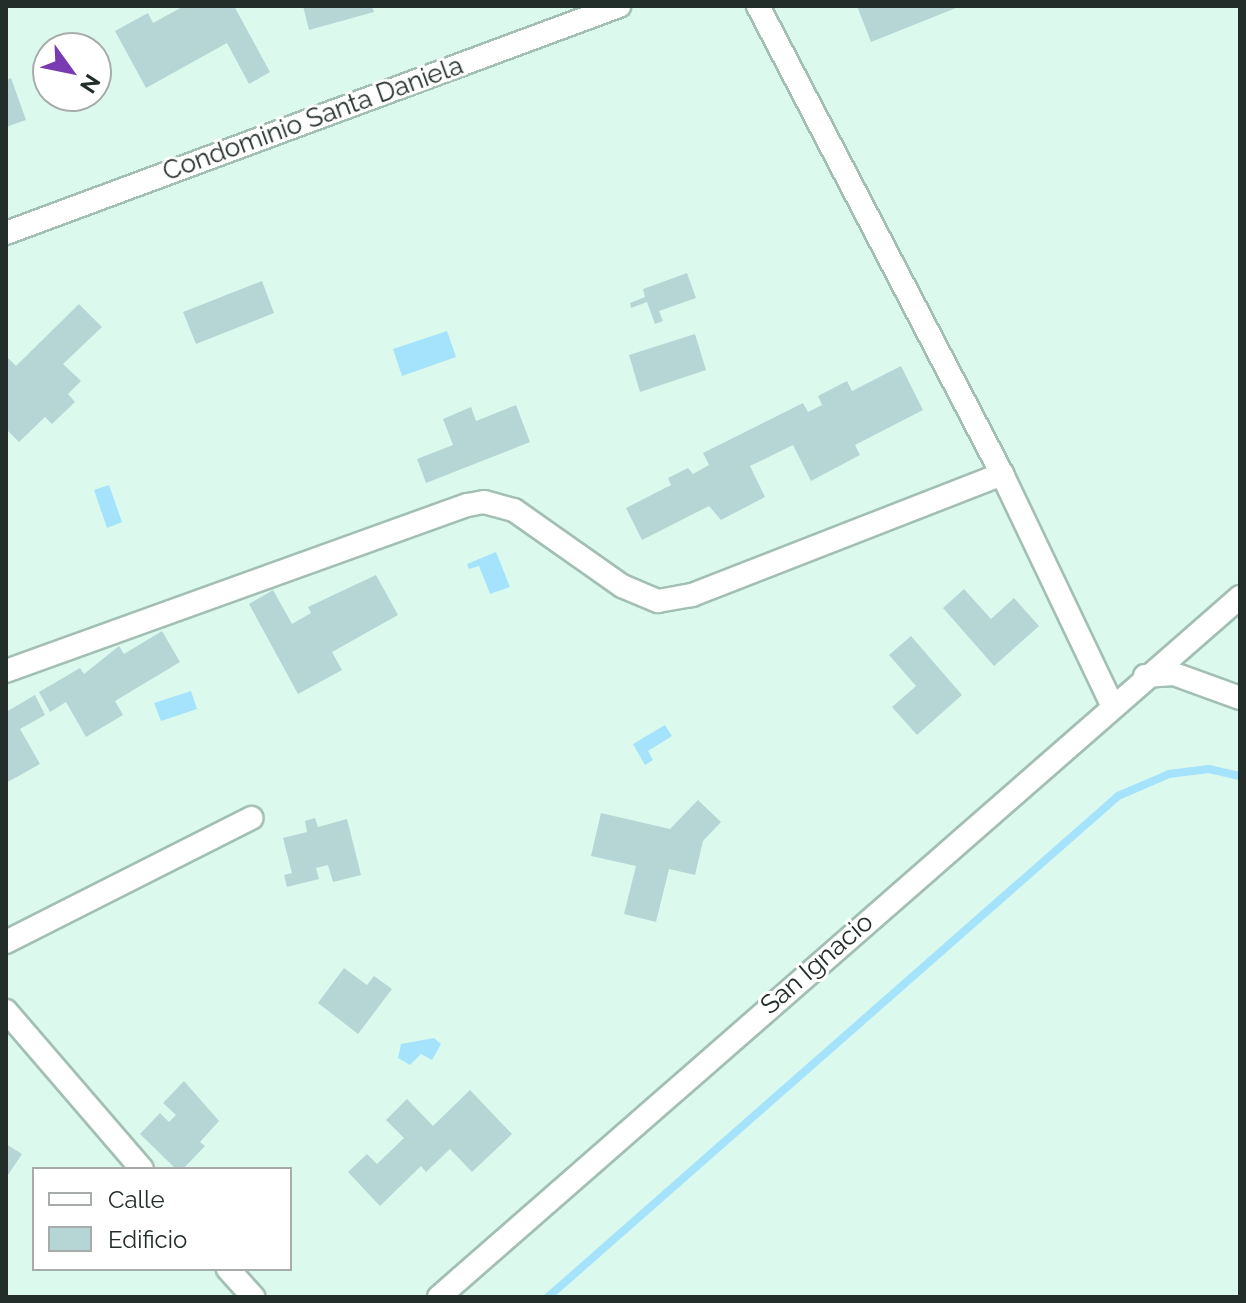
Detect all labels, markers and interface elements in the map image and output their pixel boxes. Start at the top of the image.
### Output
north arrow [32,32,112,112]
street label: Condominio Santa Daniela [159,50,467,188]
text: N [75,70,106,98]
street label: San Ignacio [754,907,880,1021]
legend [32,1167,292,1271]
text: Calle [108,1185,165,1214]
text: Edificio [108,1225,187,1254]

